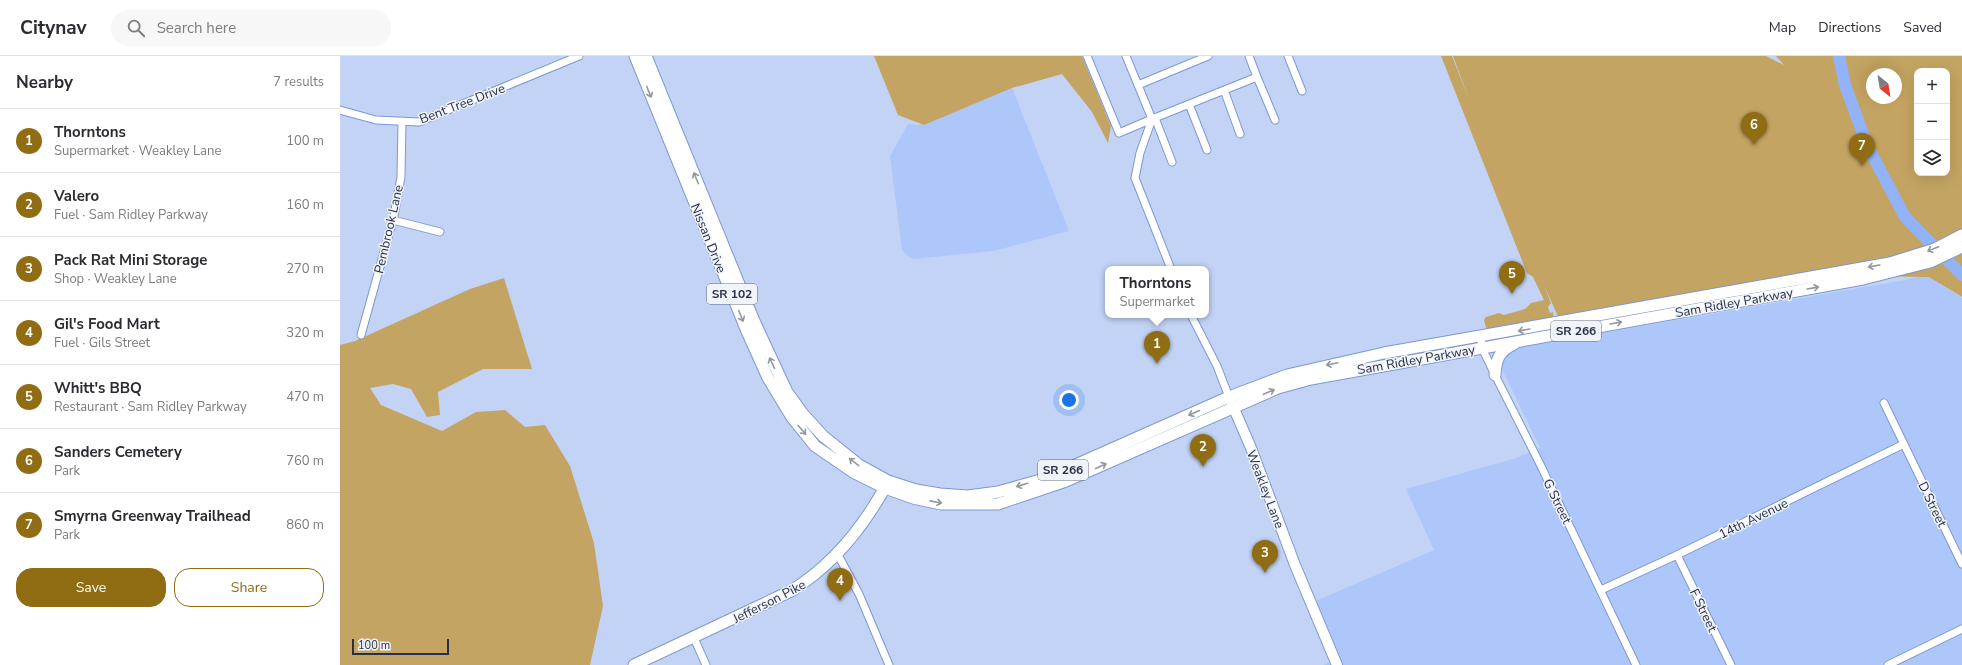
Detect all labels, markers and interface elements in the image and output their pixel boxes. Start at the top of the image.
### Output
search box [111,10,391,46]
text: Citynav [20,15,87,41]
icon: search [125,17,147,39]
text: Search here [157,18,236,38]
text: Map [1769,18,1796,37]
text: Directions [1818,18,1881,37]
text: Saved [1903,18,1942,37]
north arrow [1866,68,1902,104]
map controls [1914,68,1950,176]
button: + [1914,68,1950,104]
text: Nearby [16,71,73,94]
text: 7 results [273,73,324,91]
street label: Bent Tree Drive [417,79,508,129]
one-way arrow [646,86,654,98]
button: − [1914,104,1950,140]
pin: 6 [1741,112,1767,145]
text: Thorntons [54,122,126,142]
text: 1 [25,132,33,150]
text: 100 m [286,132,324,150]
pin: 7 [1849,133,1875,166]
button: layers [1914,140,1950,176]
text: Supermarket · Weakley Lane [54,142,221,160]
one-way arrow [691,173,699,185]
street label: Pembrook Lane [370,183,408,275]
text: Valero [54,186,99,206]
text: 2 [25,196,33,214]
text: 160 m [286,196,324,214]
street label: Nissan Drive [686,201,730,276]
text: Fuel · Sam Ridley Parkway [54,206,208,224]
one-way arrow [1927,246,1939,253]
text: Pack Rat Mini Storage [54,250,207,270]
text: 3 [25,260,33,278]
text: 270 m [286,260,324,278]
pin: 5 [1499,261,1525,294]
one-way arrow [1868,263,1881,271]
popup [1105,266,1209,318]
text: Shop · Weakley Lane [54,270,177,288]
text: Thorntons [1120,273,1191,293]
road number: SR 102 [707,284,757,304]
street label: Sam Ridley Parkway [1674,284,1795,322]
one-way arrow [1806,284,1819,292]
text: Supermarket [1120,293,1194,311]
one-way arrow [737,310,745,322]
text: Gil's Food Mart [54,314,160,334]
one-way arrow [1609,319,1622,327]
road number: SR 266 [1551,321,1601,341]
text: 4 [25,324,33,342]
text: 320 m [286,324,324,342]
one-way arrow [1518,326,1531,334]
pin: 1 [1144,331,1170,364]
text: Fuel · Gils Street [54,334,150,352]
street label: Sam Ridley Parkway [1356,341,1477,379]
one-way arrow [768,357,775,369]
one-way arrow [1326,361,1339,369]
text: Whitt's BBQ [54,378,142,398]
text: 5 [25,388,33,406]
text: 470 m [286,388,324,406]
one-way arrow [1263,388,1275,395]
your location [1059,390,1079,410]
text: Restaurant · Sam Ridley Parkway [54,398,247,416]
one-way arrow [1188,409,1200,417]
one-way arrow [798,425,807,435]
pin: 2 [1190,434,1216,467]
text: Sanders Cemetery [54,442,182,462]
street label: Weakley Lane [1242,448,1288,531]
text: 6 [25,452,33,470]
text: 760 m [286,452,324,470]
one-way arrow [849,457,860,466]
road number: SR 266 [1038,460,1088,480]
one-way arrow [1094,461,1106,469]
text: Park [54,462,80,480]
street label: G Street [1538,476,1576,527]
street label: D Street [1913,479,1951,531]
one-way arrow [1016,482,1029,489]
street label: 14th Avenue [1716,494,1791,543]
one-way arrow [929,499,942,507]
text: Smyrna Greenway Trailhead [54,506,251,526]
text: 7 [25,516,33,534]
text: 860 m [286,516,324,534]
text: Park [54,526,80,544]
pin: 3 [1252,540,1278,573]
button: Save [16,568,166,607]
button: Share [174,568,324,607]
pin: 4 [827,568,853,601]
street label: Jefferson Pike [729,576,809,628]
street label: F Street [1685,586,1721,635]
scale bar [352,637,449,656]
text: 100 m [358,638,390,653]

